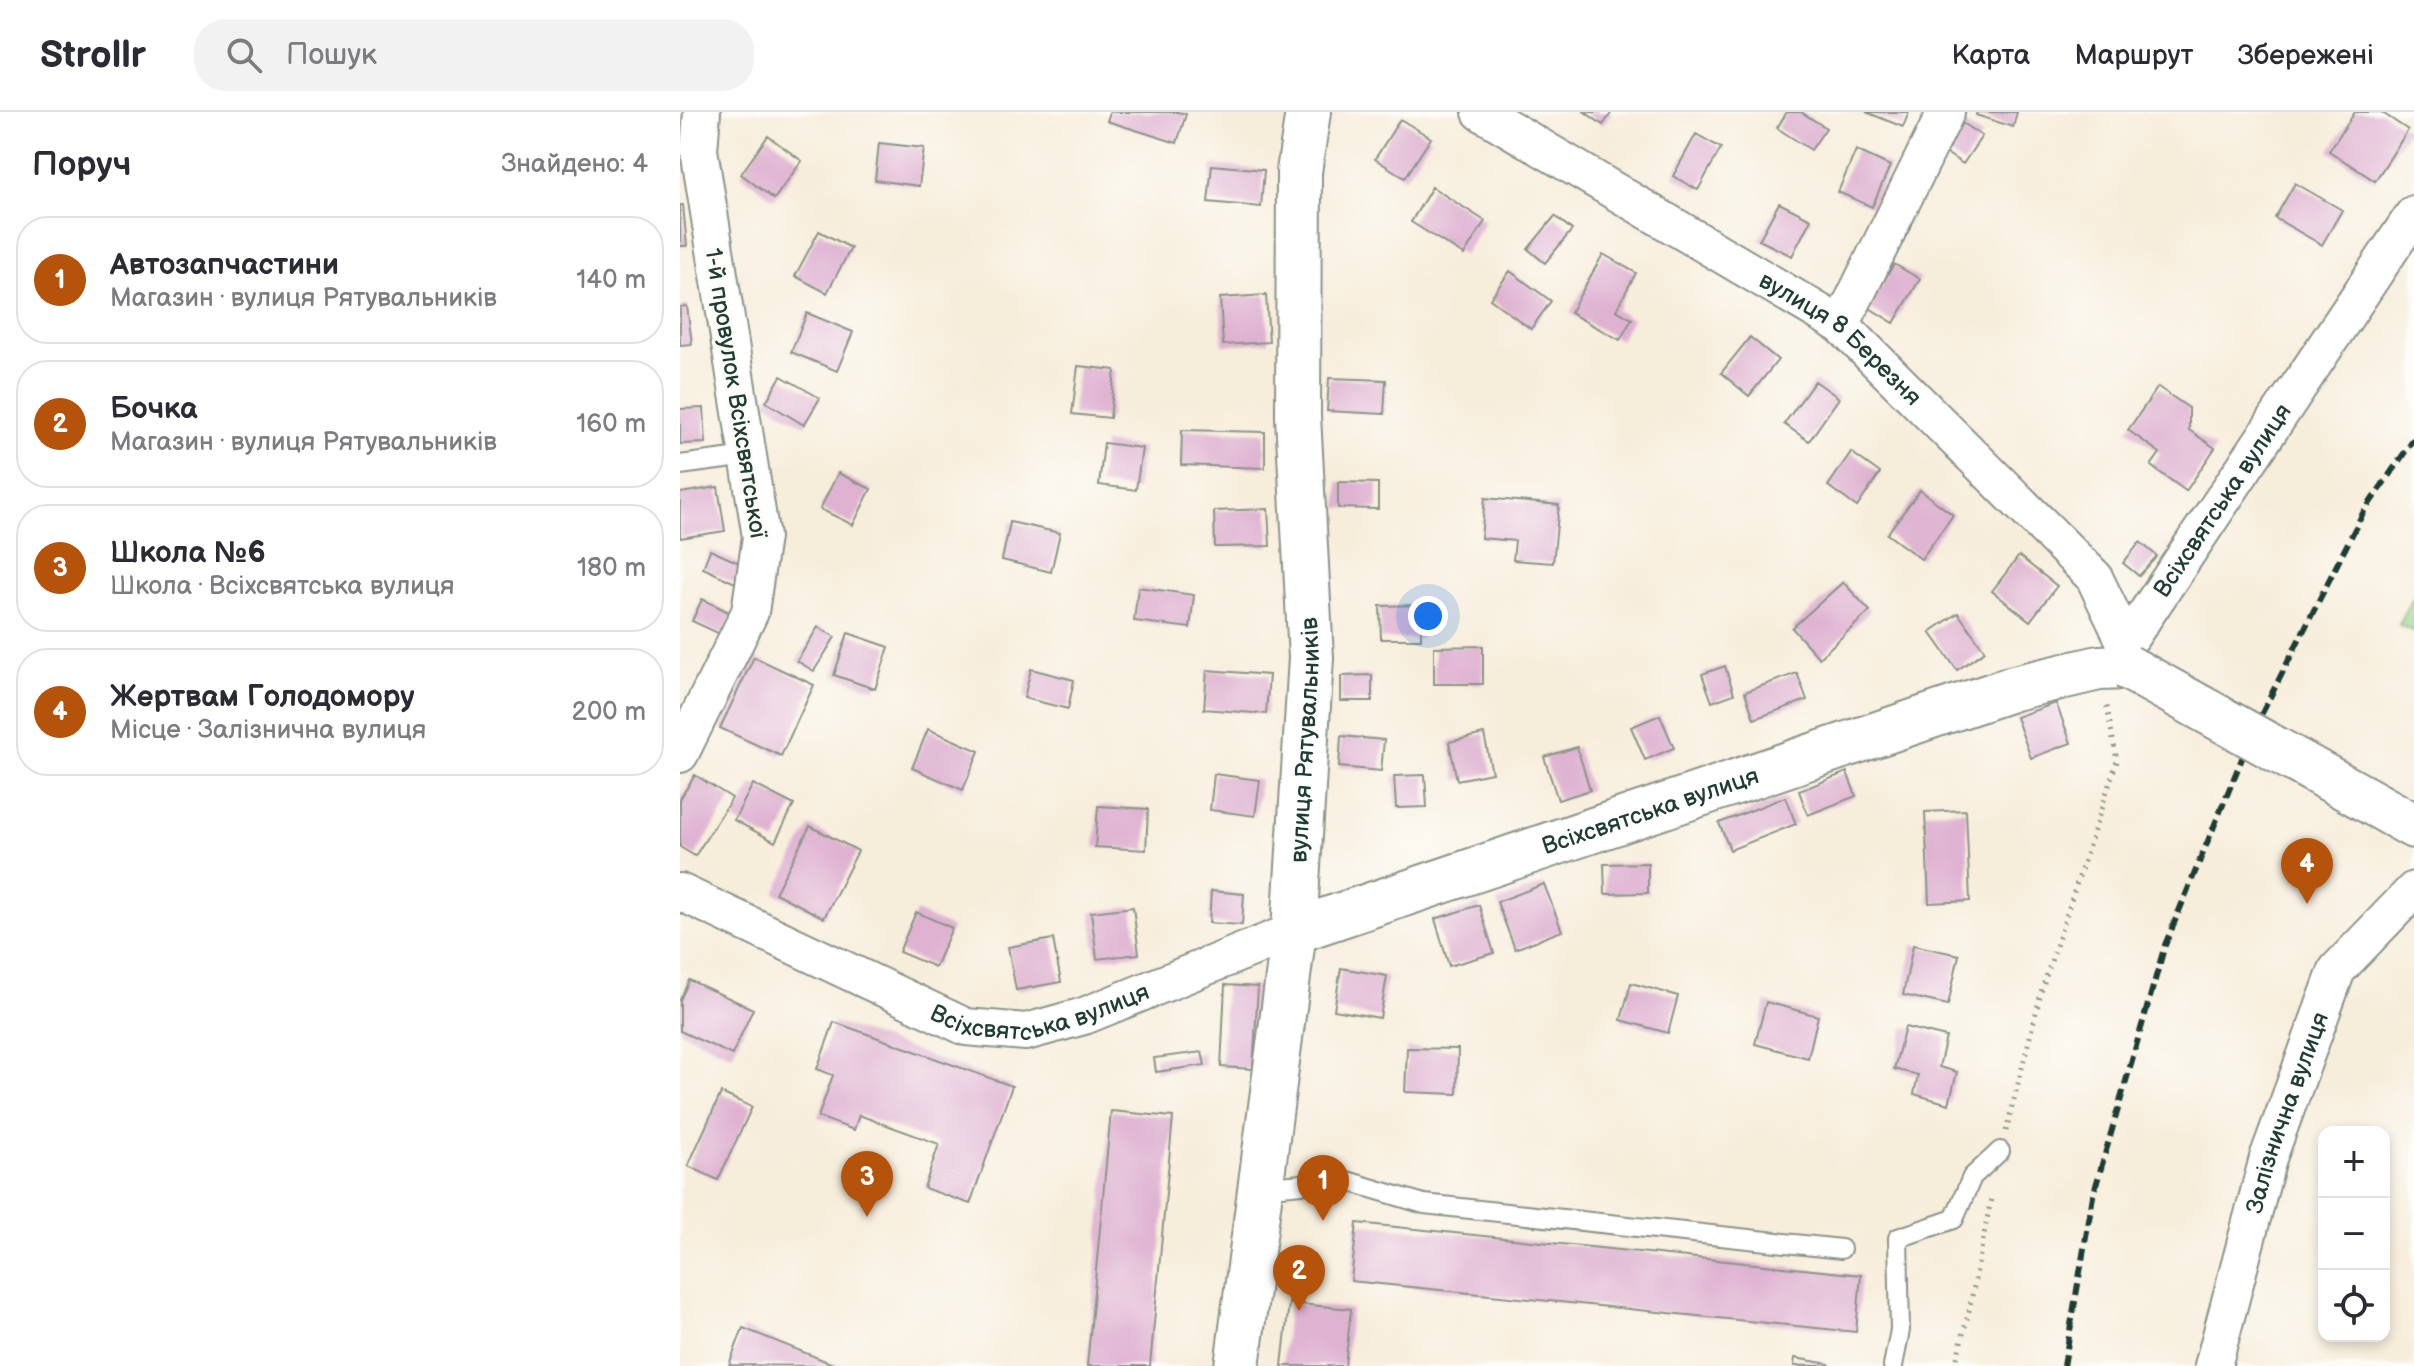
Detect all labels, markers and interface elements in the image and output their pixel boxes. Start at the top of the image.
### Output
search box [194,19,754,91]
text: Strollr [40,33,146,78]
icon: search [222,33,266,77]
text: Пошук [286,37,377,73]
text: Карта [1952,39,2030,72]
text: Маршрут [2074,39,2193,72]
text: Збережені [2237,39,2374,72]
text: Поруч [32,144,131,185]
text: Знайдено: 4 [501,149,648,180]
street label: 1-й провулок Всіхсвятської [698,246,773,542]
text: Автозапчастини [110,247,339,283]
text: 1 [55,265,65,296]
text: 140 m [576,265,646,296]
street label: вулиця 8 Березня [1754,266,1927,412]
text: Магазин · вулиця Рятувальників [110,283,497,314]
text: Бочка [110,391,197,427]
street label: Всіхсвятська вулиця [2148,398,2298,603]
text: 2 [52,409,68,440]
text: 160 m [576,409,646,440]
text: Магазин · вулиця Рятувальників [110,427,497,458]
text: Школа №6 [110,535,266,571]
text: 3 [52,553,68,584]
text: 180 m [577,553,646,584]
text: Школа · Всіхсвятська вулиця [110,571,455,602]
your location [1408,596,1448,636]
street label: вулиця Рятувальників [1284,616,1326,864]
text: Жертвам Голодомору [110,679,415,715]
text: 4 [52,697,68,728]
text: 200 m [572,697,646,728]
text: Місце · Залізнична вулиця [110,715,426,746]
street label: Всіхсвятська вулиця [1538,761,1763,861]
pin: 4 [2281,838,2333,904]
street label: Всіхсвятська вулиця [926,977,1153,1047]
street label: Залізнична вулиця [2240,1008,2335,1217]
map controls [2318,1126,2390,1342]
button: + [2318,1126,2390,1198]
pin: 3 [841,1151,893,1217]
pin: 1 [1297,1155,1349,1221]
button: − [2318,1198,2390,1270]
pin: 2 [1273,1245,1325,1311]
button: locate [2318,1270,2390,1342]

